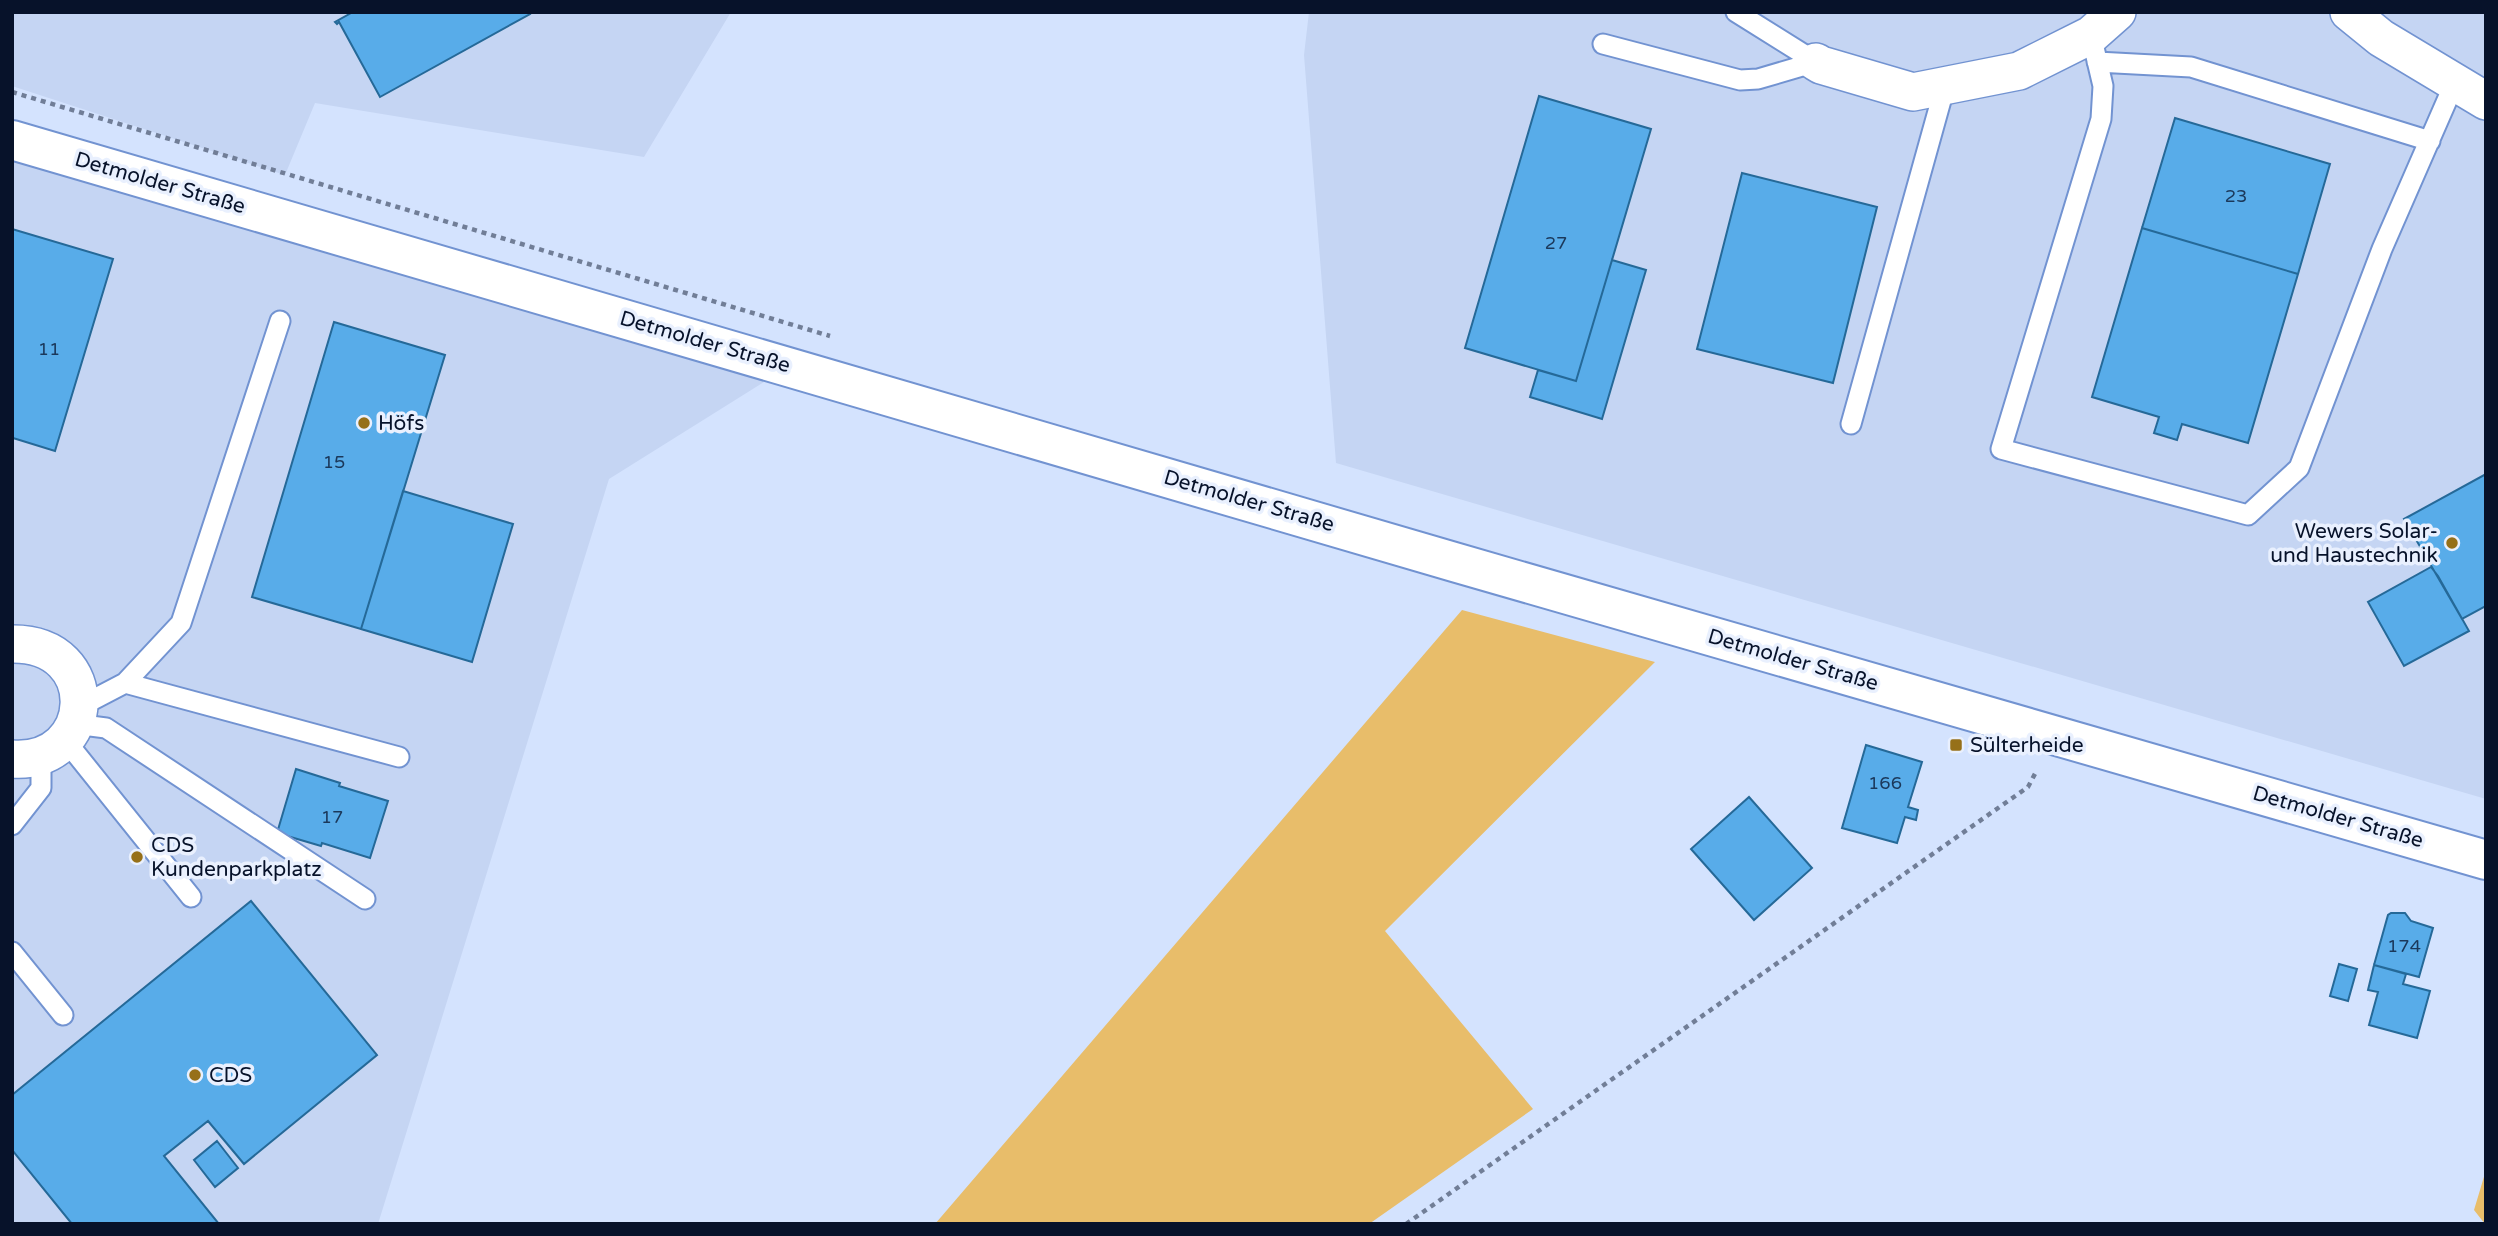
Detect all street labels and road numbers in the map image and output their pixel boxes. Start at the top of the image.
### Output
street label: Detmolder Straße [72,147,248,219]
street label: Detmolder Straße [617,306,793,378]
street label: Detmolder Straße [1161,465,1337,537]
street label: Detmolder Straße [1705,624,1881,696]
street label: Detmolder Straße [2250,781,2426,853]

